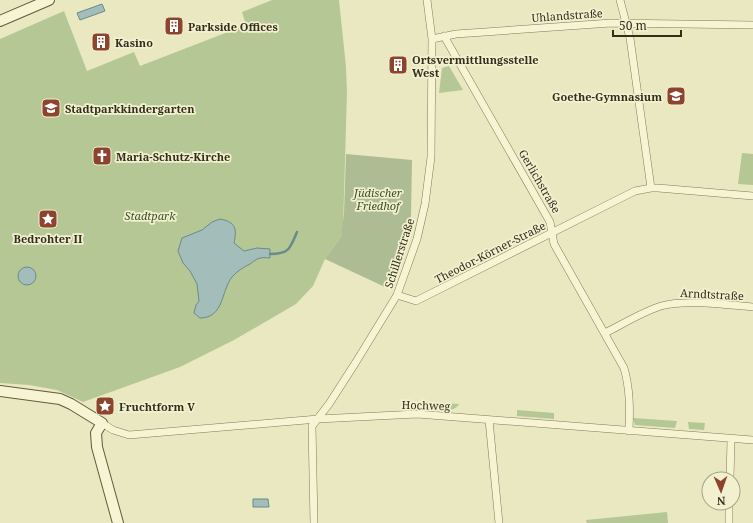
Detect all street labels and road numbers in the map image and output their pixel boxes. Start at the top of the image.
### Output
street label: Uhlandstraße [531,5,603,25]
street label: Gerlichstraße [516,146,564,216]
street label: Schillerstraße [381,216,417,290]
street label: Theodor-Körner-Straße [432,218,548,286]
street label: Arndtstraße [680,285,744,303]
street label: Hochweg [401,397,451,413]

